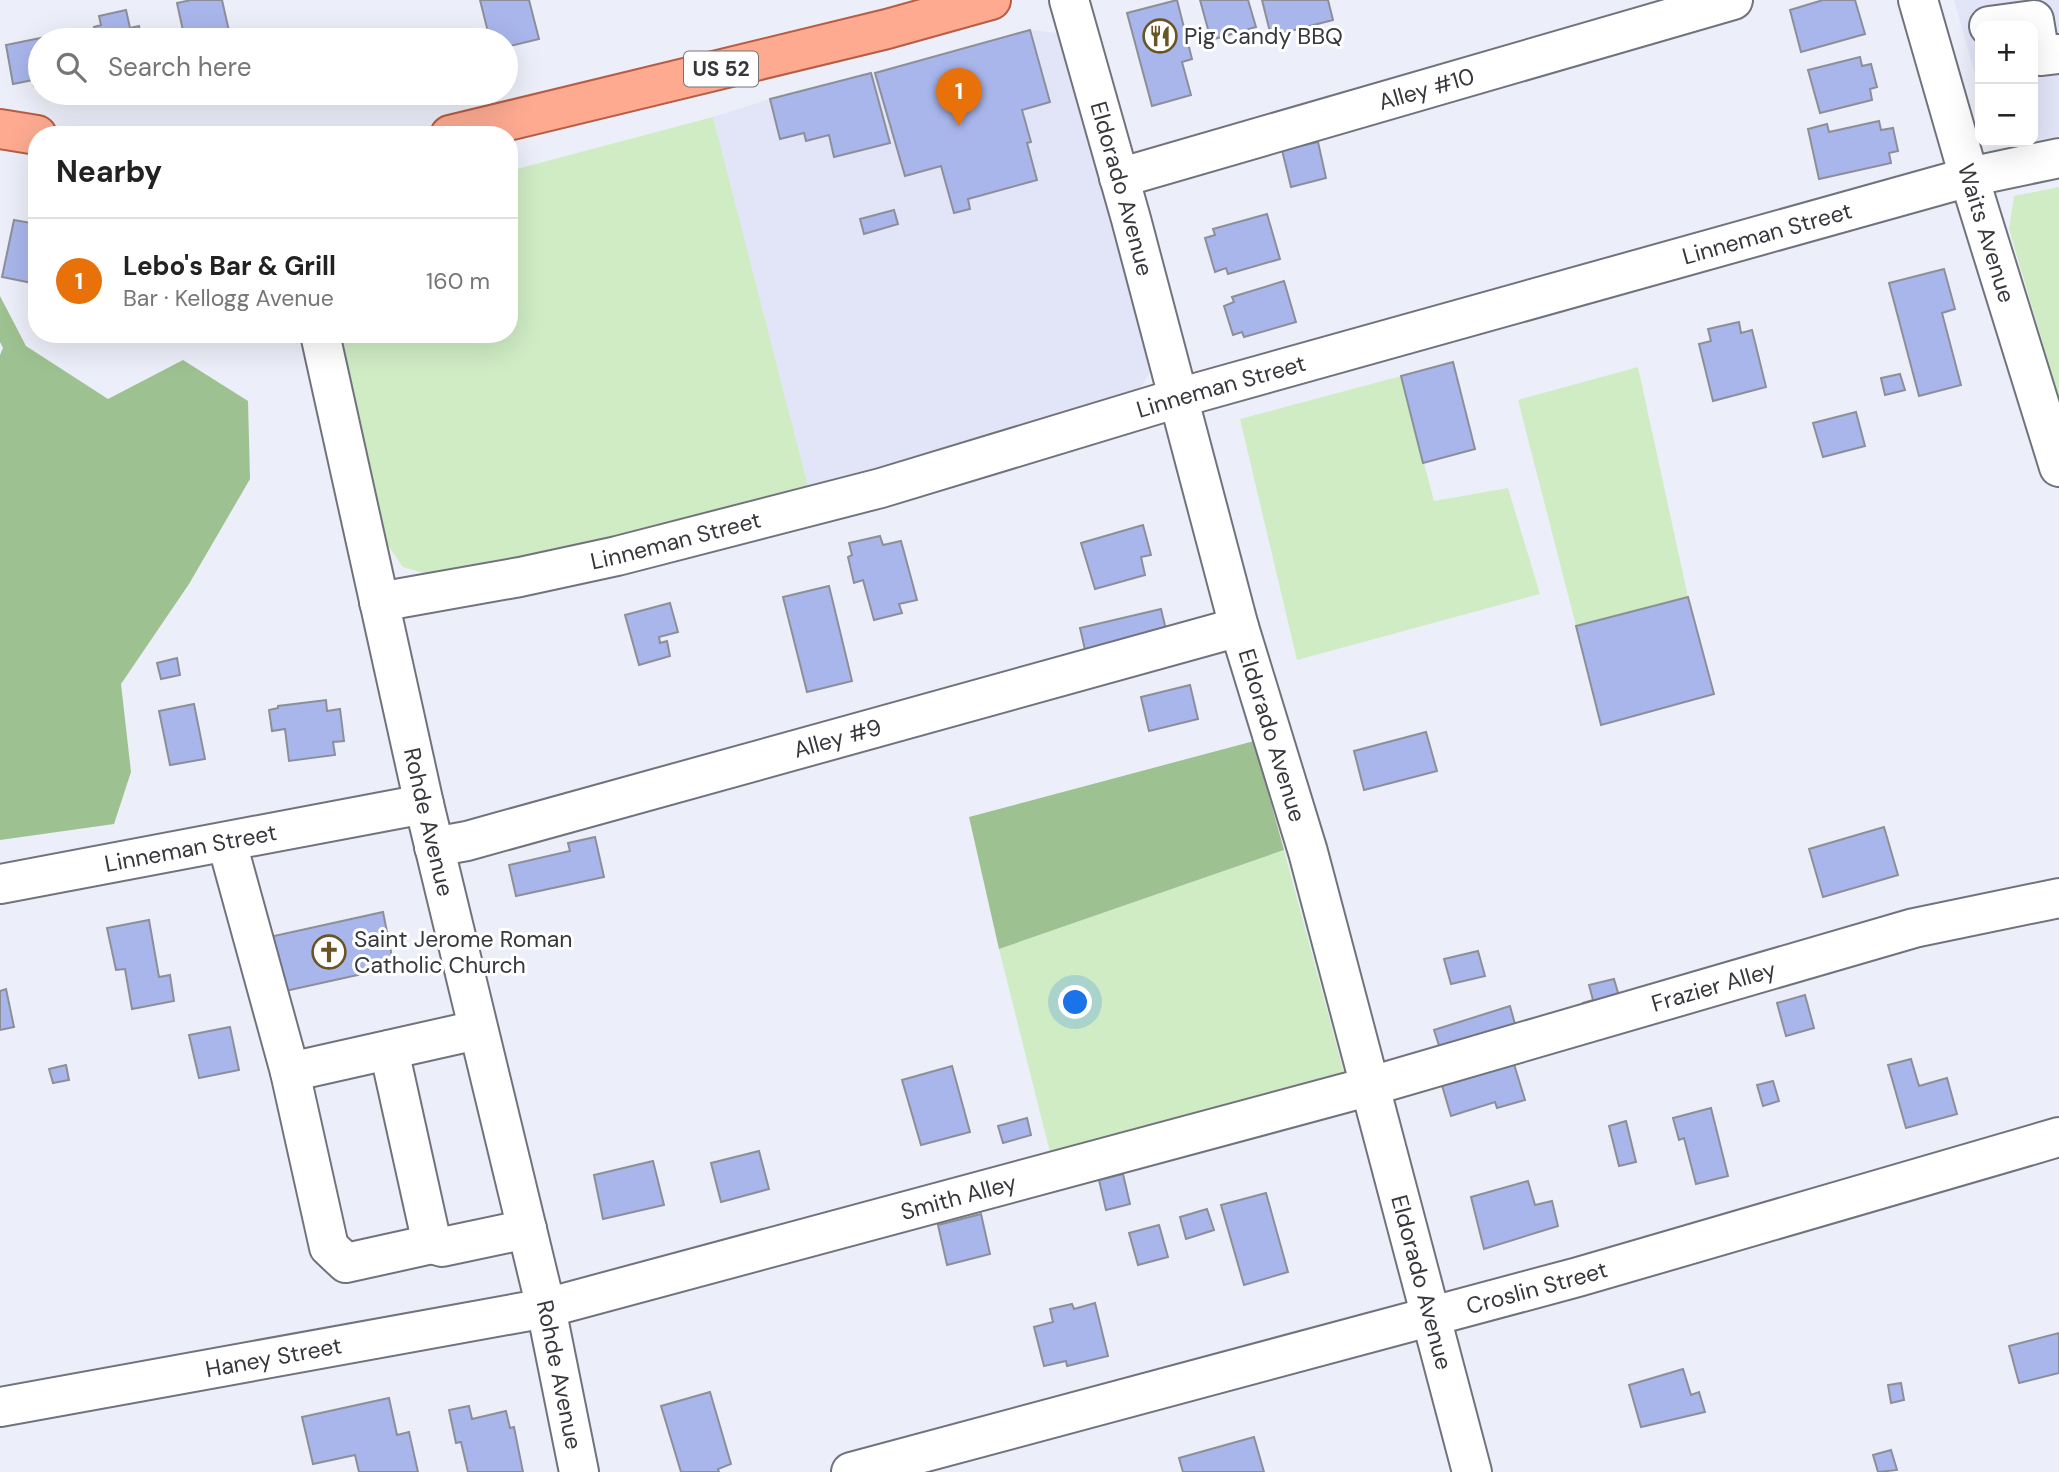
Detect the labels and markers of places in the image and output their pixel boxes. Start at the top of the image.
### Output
restaurant icon: Pig Candy BBQ [1141,17,1179,55]
place label: Pig Candy BBQ [1184,21,1343,51]
pin: 1 [936,68,982,126]
place label: Saint Jerome Roman Catholic Church [354,924,573,980]
church icon: Saint Jerome Roman Catholic Church [310,933,348,971]

